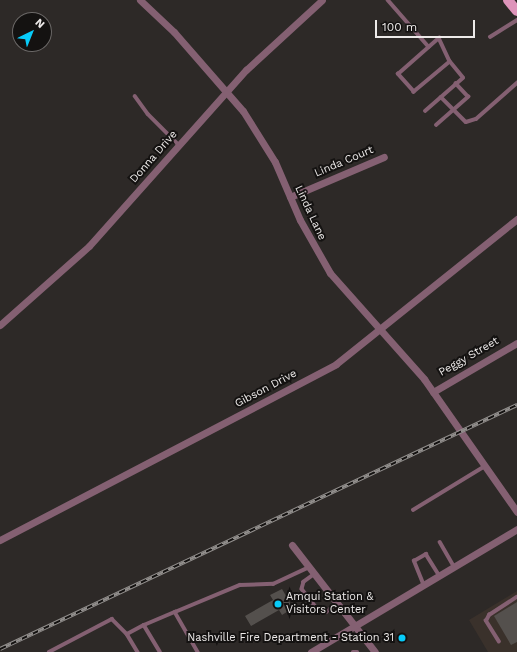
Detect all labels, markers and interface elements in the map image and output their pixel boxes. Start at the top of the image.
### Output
north arrow [12,12,52,52]
scale bar [377,12,477,38]
text: N [32,16,47,31]
text: 100 m [382,20,417,34]
street label: Donna Drive [128,128,180,186]
street label: Linda Court [312,144,376,180]
street label: Linda Lane [292,183,328,243]
street label: Peggy Street [437,334,501,380]
street label: Gibson Drive [233,367,299,411]
place label: Amqui Station & Visitors Center [286,591,373,617]
marker: Amqui Station & Visitors Center [273,599,283,609]
place label: Nashville Fire Department - Station 31 [187,631,394,645]
marker: Nashville Fire Department - Station 31 [397,633,407,643]

